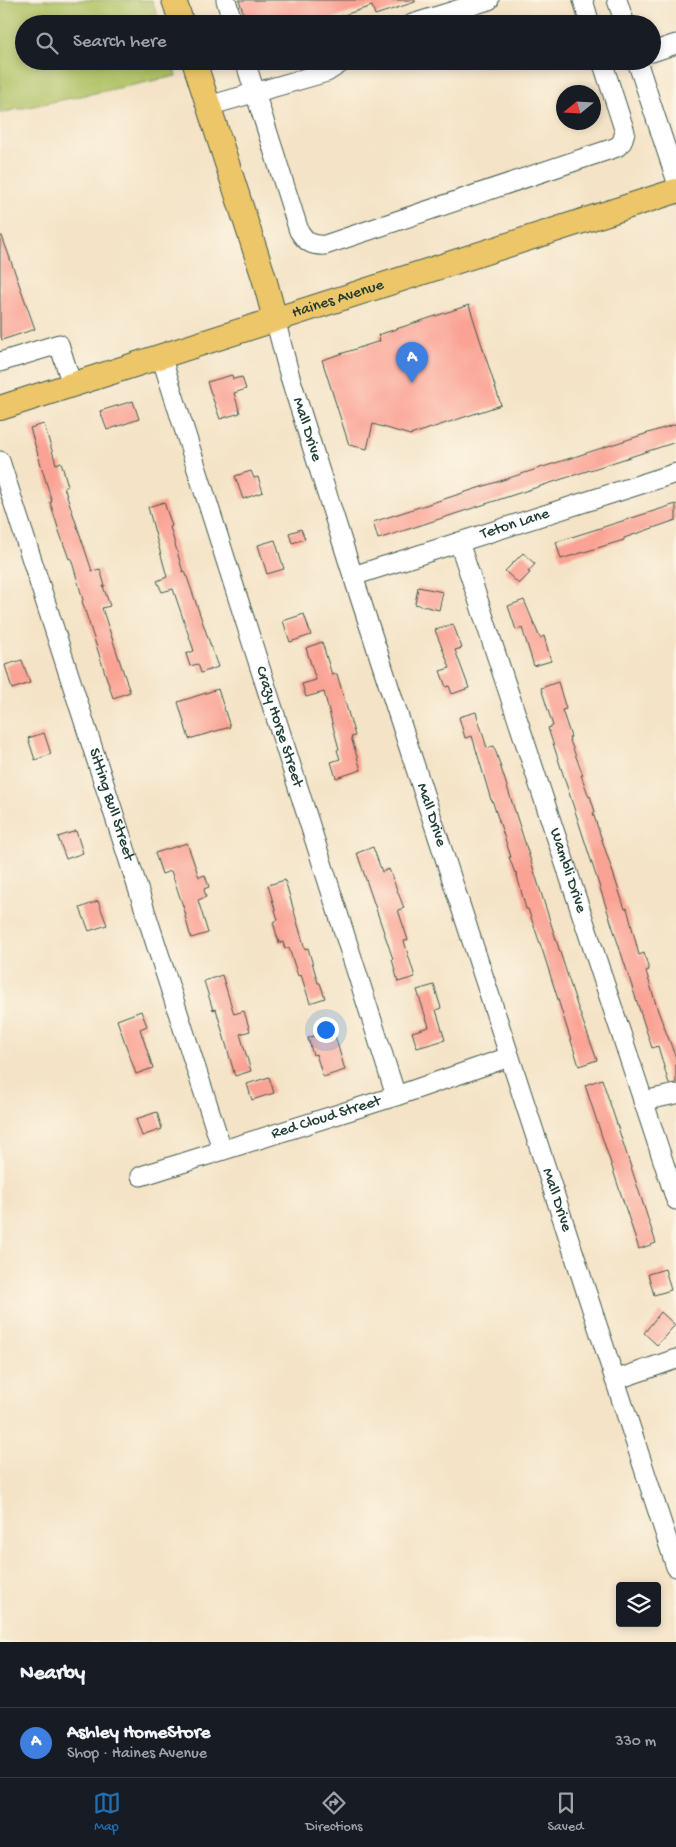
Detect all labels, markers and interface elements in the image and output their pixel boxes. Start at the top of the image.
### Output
search box [15,15,661,70]
icon: search [33,29,61,57]
text: Search here [73,31,167,54]
north arrow [556,85,601,130]
street label: Haines Avenue [290,276,387,323]
pin: A [396,342,428,383]
street label: Mall Drive [288,395,326,464]
street label: Teton Lane [477,504,553,545]
street label: Crazy Horse Street [251,664,307,791]
street label: Sitting Bull Street [84,746,138,865]
street label: Mall Drive [412,781,450,850]
street label: Wambli Drive [545,826,590,916]
your location [313,1017,339,1043]
street label: Red Cloud Street [269,1091,385,1144]
street label: Mall Drive [537,1166,576,1235]
map controls [616,1582,661,1627]
button: layers [616,1582,661,1627]
text: Nearby [20,1662,85,1687]
text: Ashley HomeStore [67,1722,210,1745]
text: A [31,1733,41,1752]
text: 330 m [615,1733,656,1752]
text: Shop · Haines Avenue [67,1745,207,1764]
tab: Map [93,1789,121,1836]
tab: Directions [306,1789,363,1836]
tab: Saved [548,1789,583,1836]

